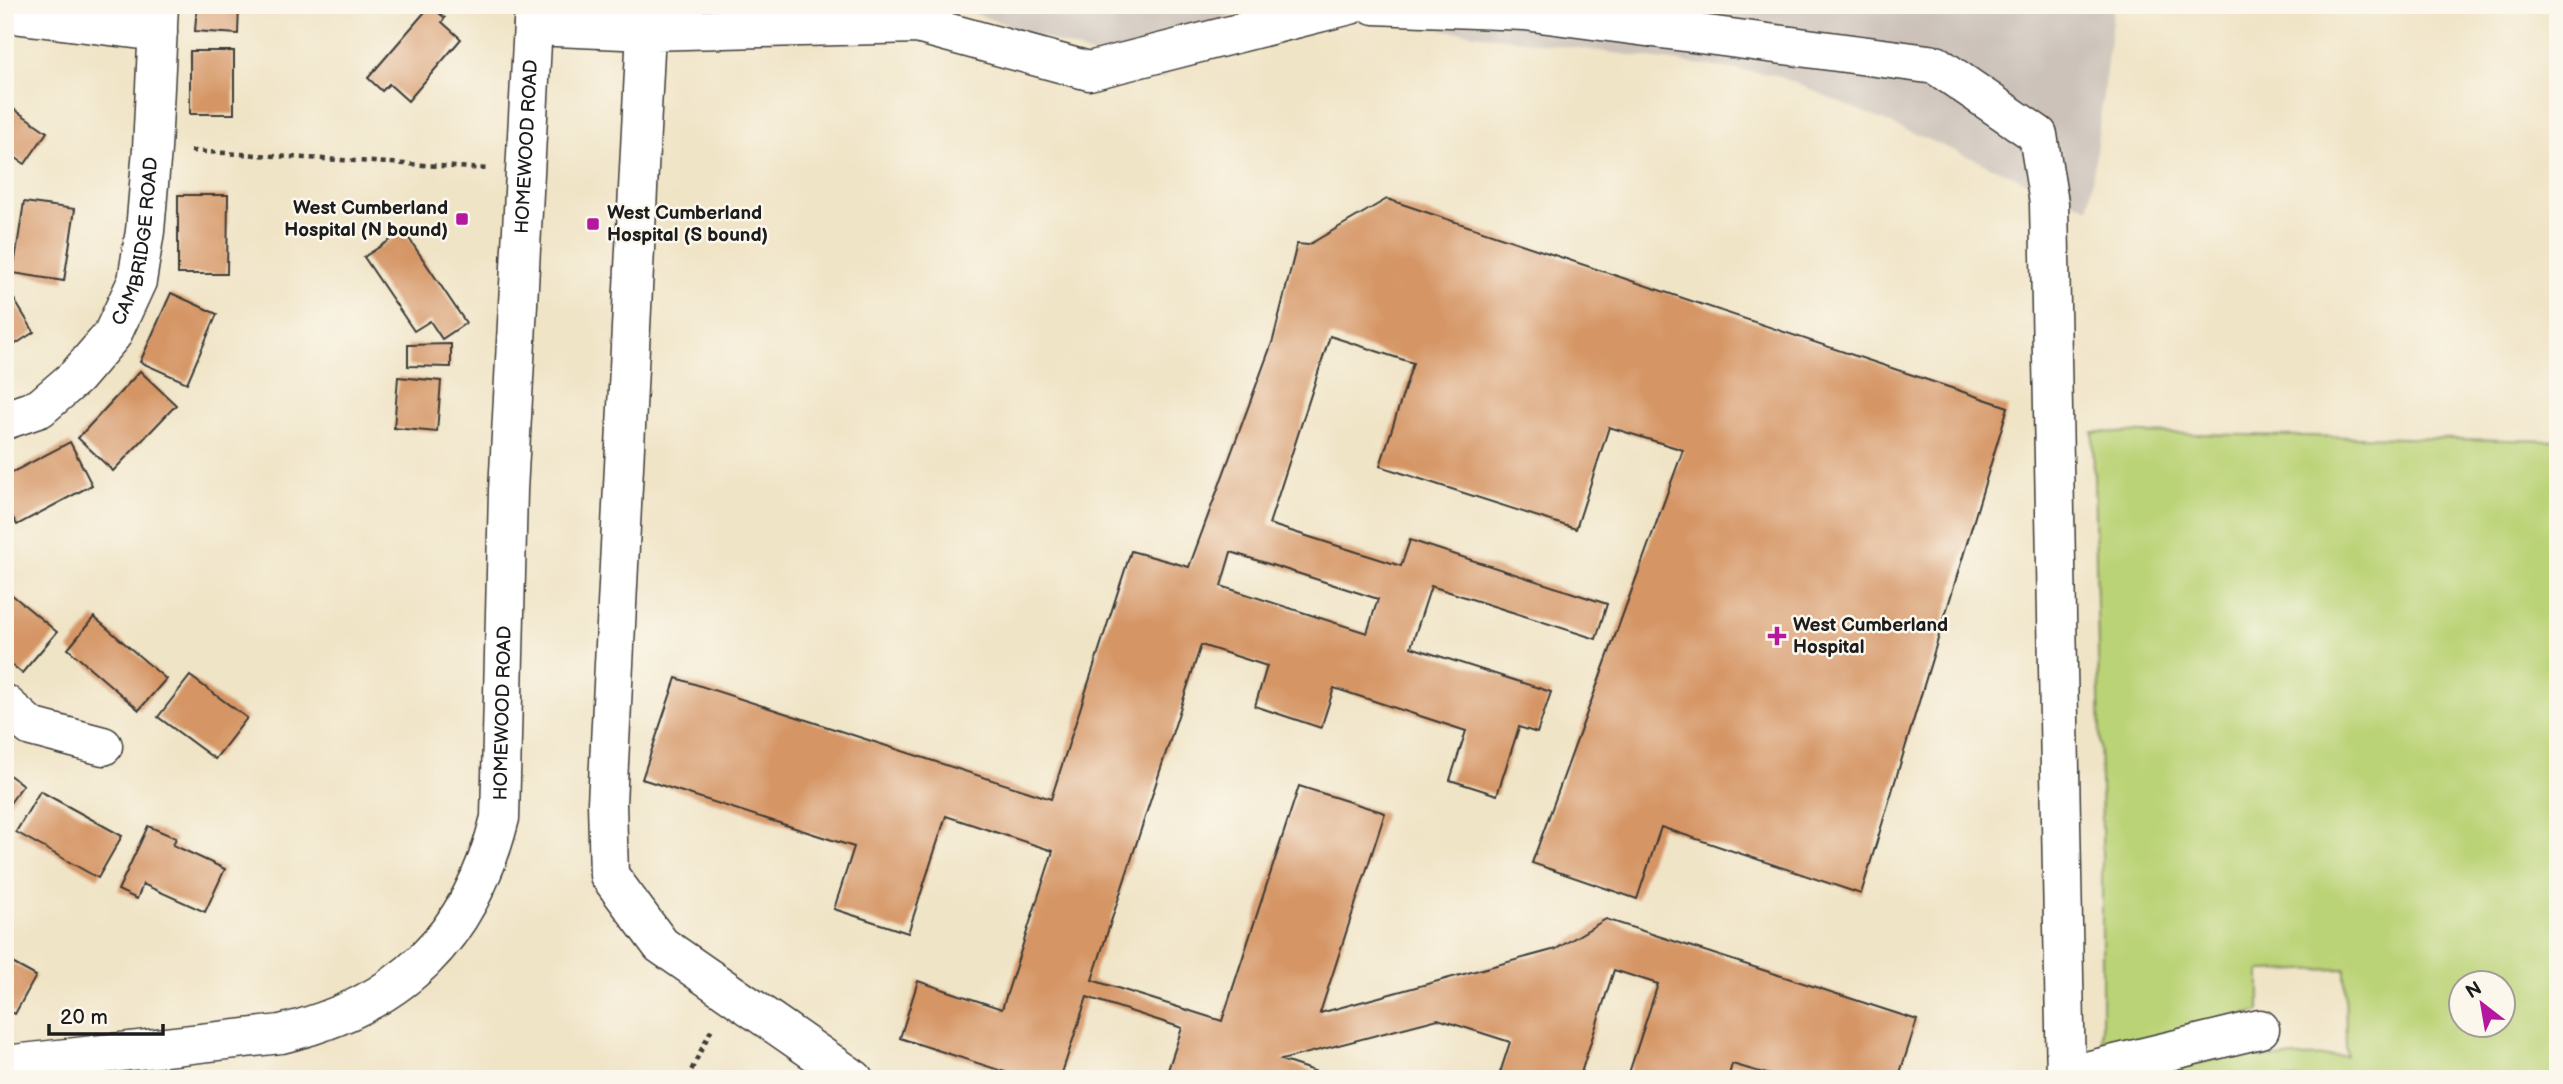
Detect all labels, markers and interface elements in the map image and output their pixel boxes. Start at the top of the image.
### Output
street label: HOMEWOOD ROAD [510,59,543,234]
street label: CAMBRIDGE ROAD [107,156,163,329]
place label: West Cumberland Hospital (N bound) [284,197,448,242]
place label: West Cumberland Hospital (S bound) [607,202,768,247]
marker: West Cumberland Hospital (N bound) [454,211,470,227]
marker: West Cumberland Hospital (S bound) [585,216,601,232]
place label: West Cumberland Hospital [1793,614,1948,659]
street label: HOMEWOOD ROAD [489,625,516,801]
marker: West Cumberland Hospital [1767,626,1787,646]
north arrow [2448,968,2518,1038]
text: N [2462,977,2486,1004]
scale bar [49,993,163,1037]
text: 20 m [60,1005,108,1030]

